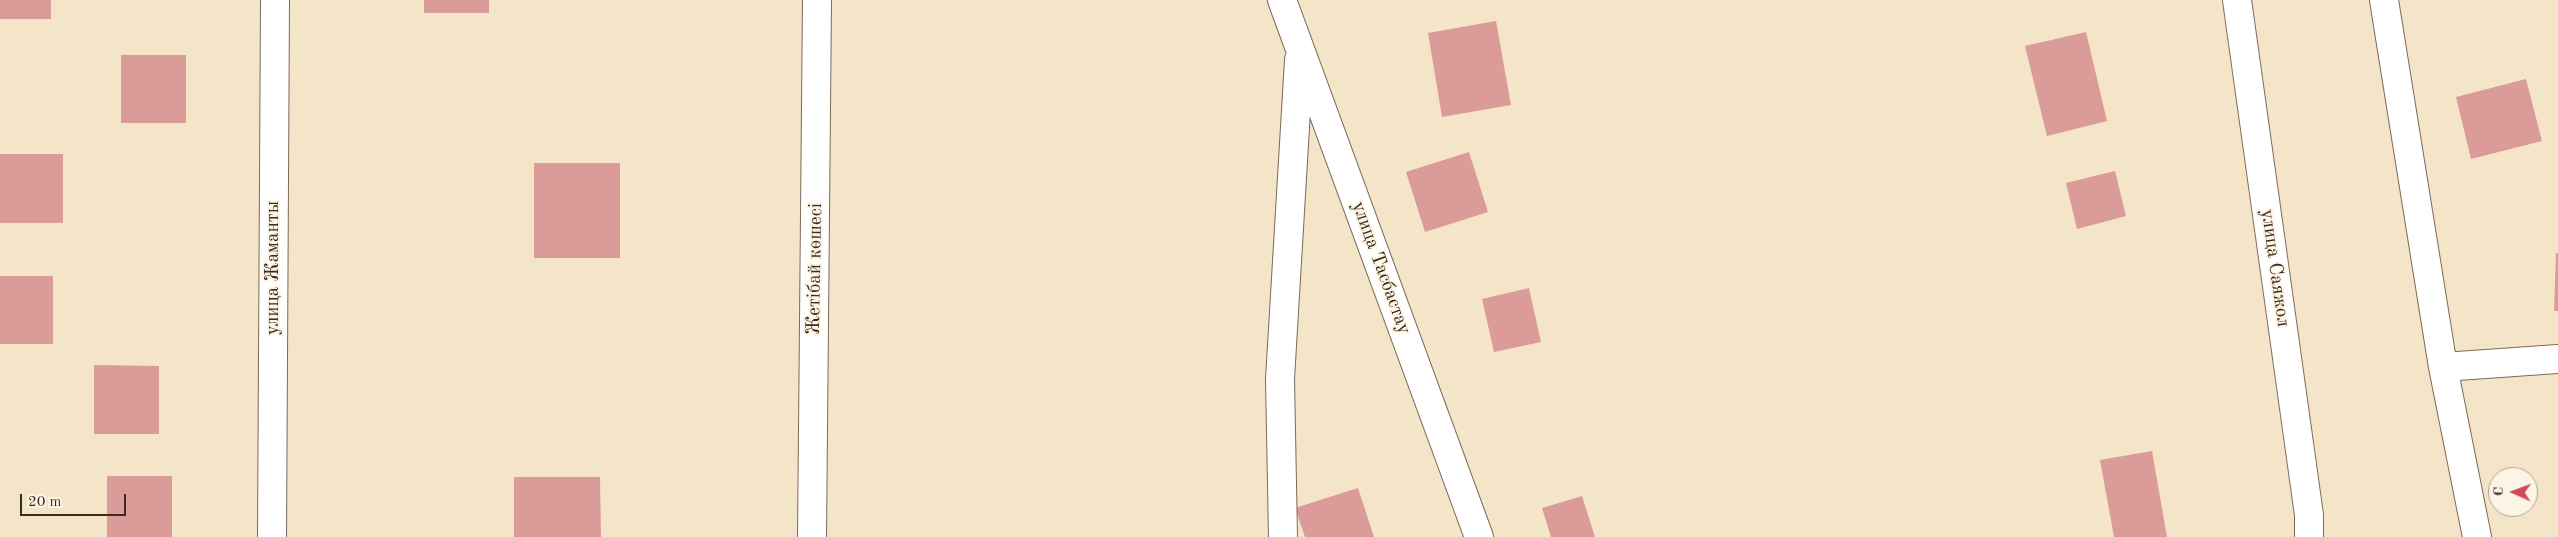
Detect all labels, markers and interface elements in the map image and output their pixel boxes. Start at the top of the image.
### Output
street label: улица Тасбастау [1346,198,1416,338]
street label: улица Жаманты [262,201,284,335]
street label: Жетібай көшесі [802,203,828,335]
street label: улица Саяжол [2255,208,2295,328]
north arrow [2488,467,2538,517]
scale bar [22,484,129,516]
text: С [2492,487,2506,496]
text: 20 m [28,495,62,510]

